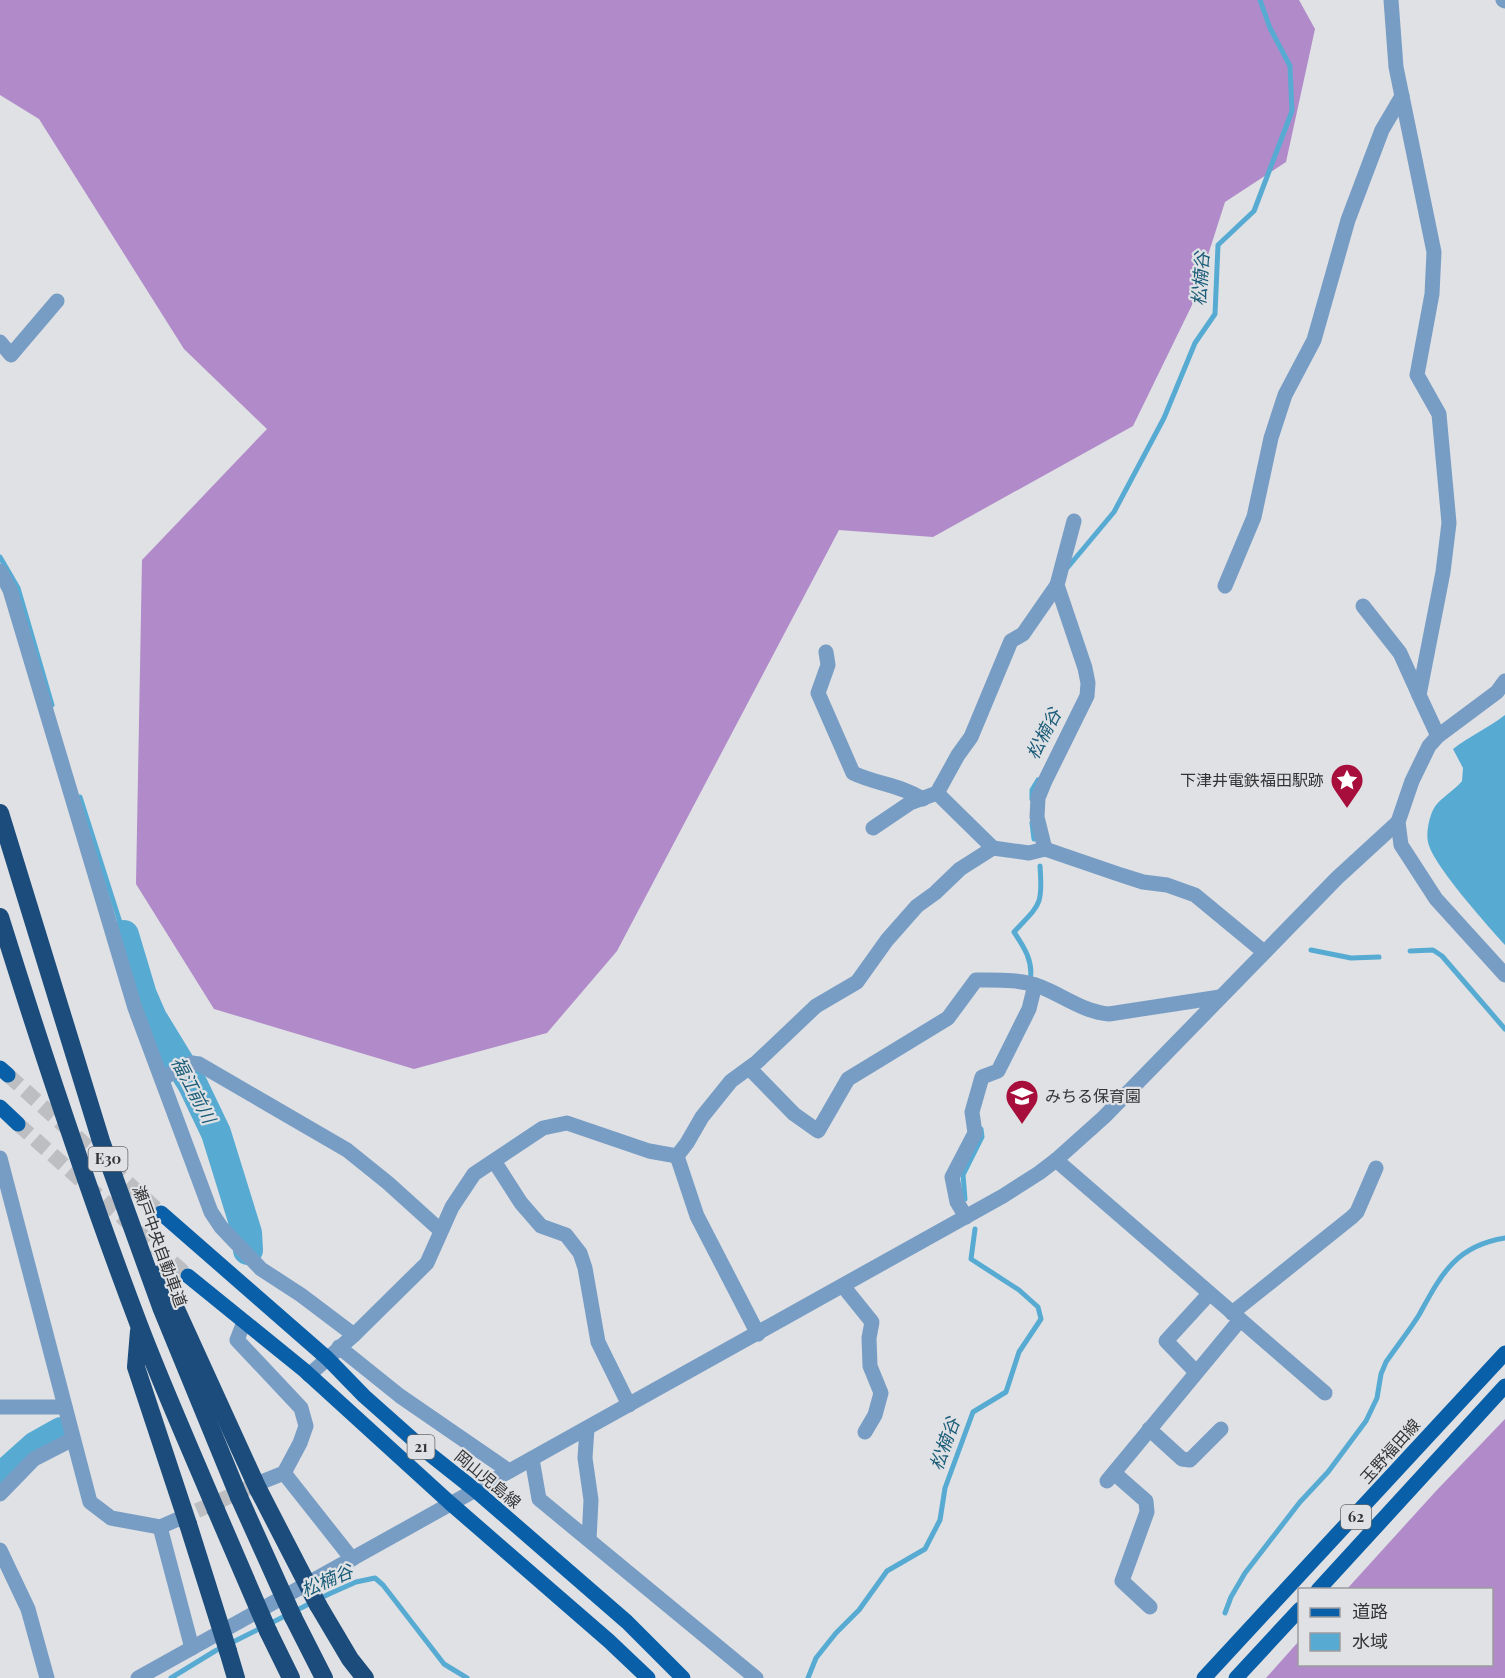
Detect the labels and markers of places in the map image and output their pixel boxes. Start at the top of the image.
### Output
place icon: 下津井電鉄福田駅跡 [1329,762,1365,809]
place label: 下津井電鉄福田駅跡 [1180,769,1324,790]
school or university icon: みちる保育園 [1004,1078,1040,1125]
place label: みちる保育園 [1045,1085,1141,1106]

